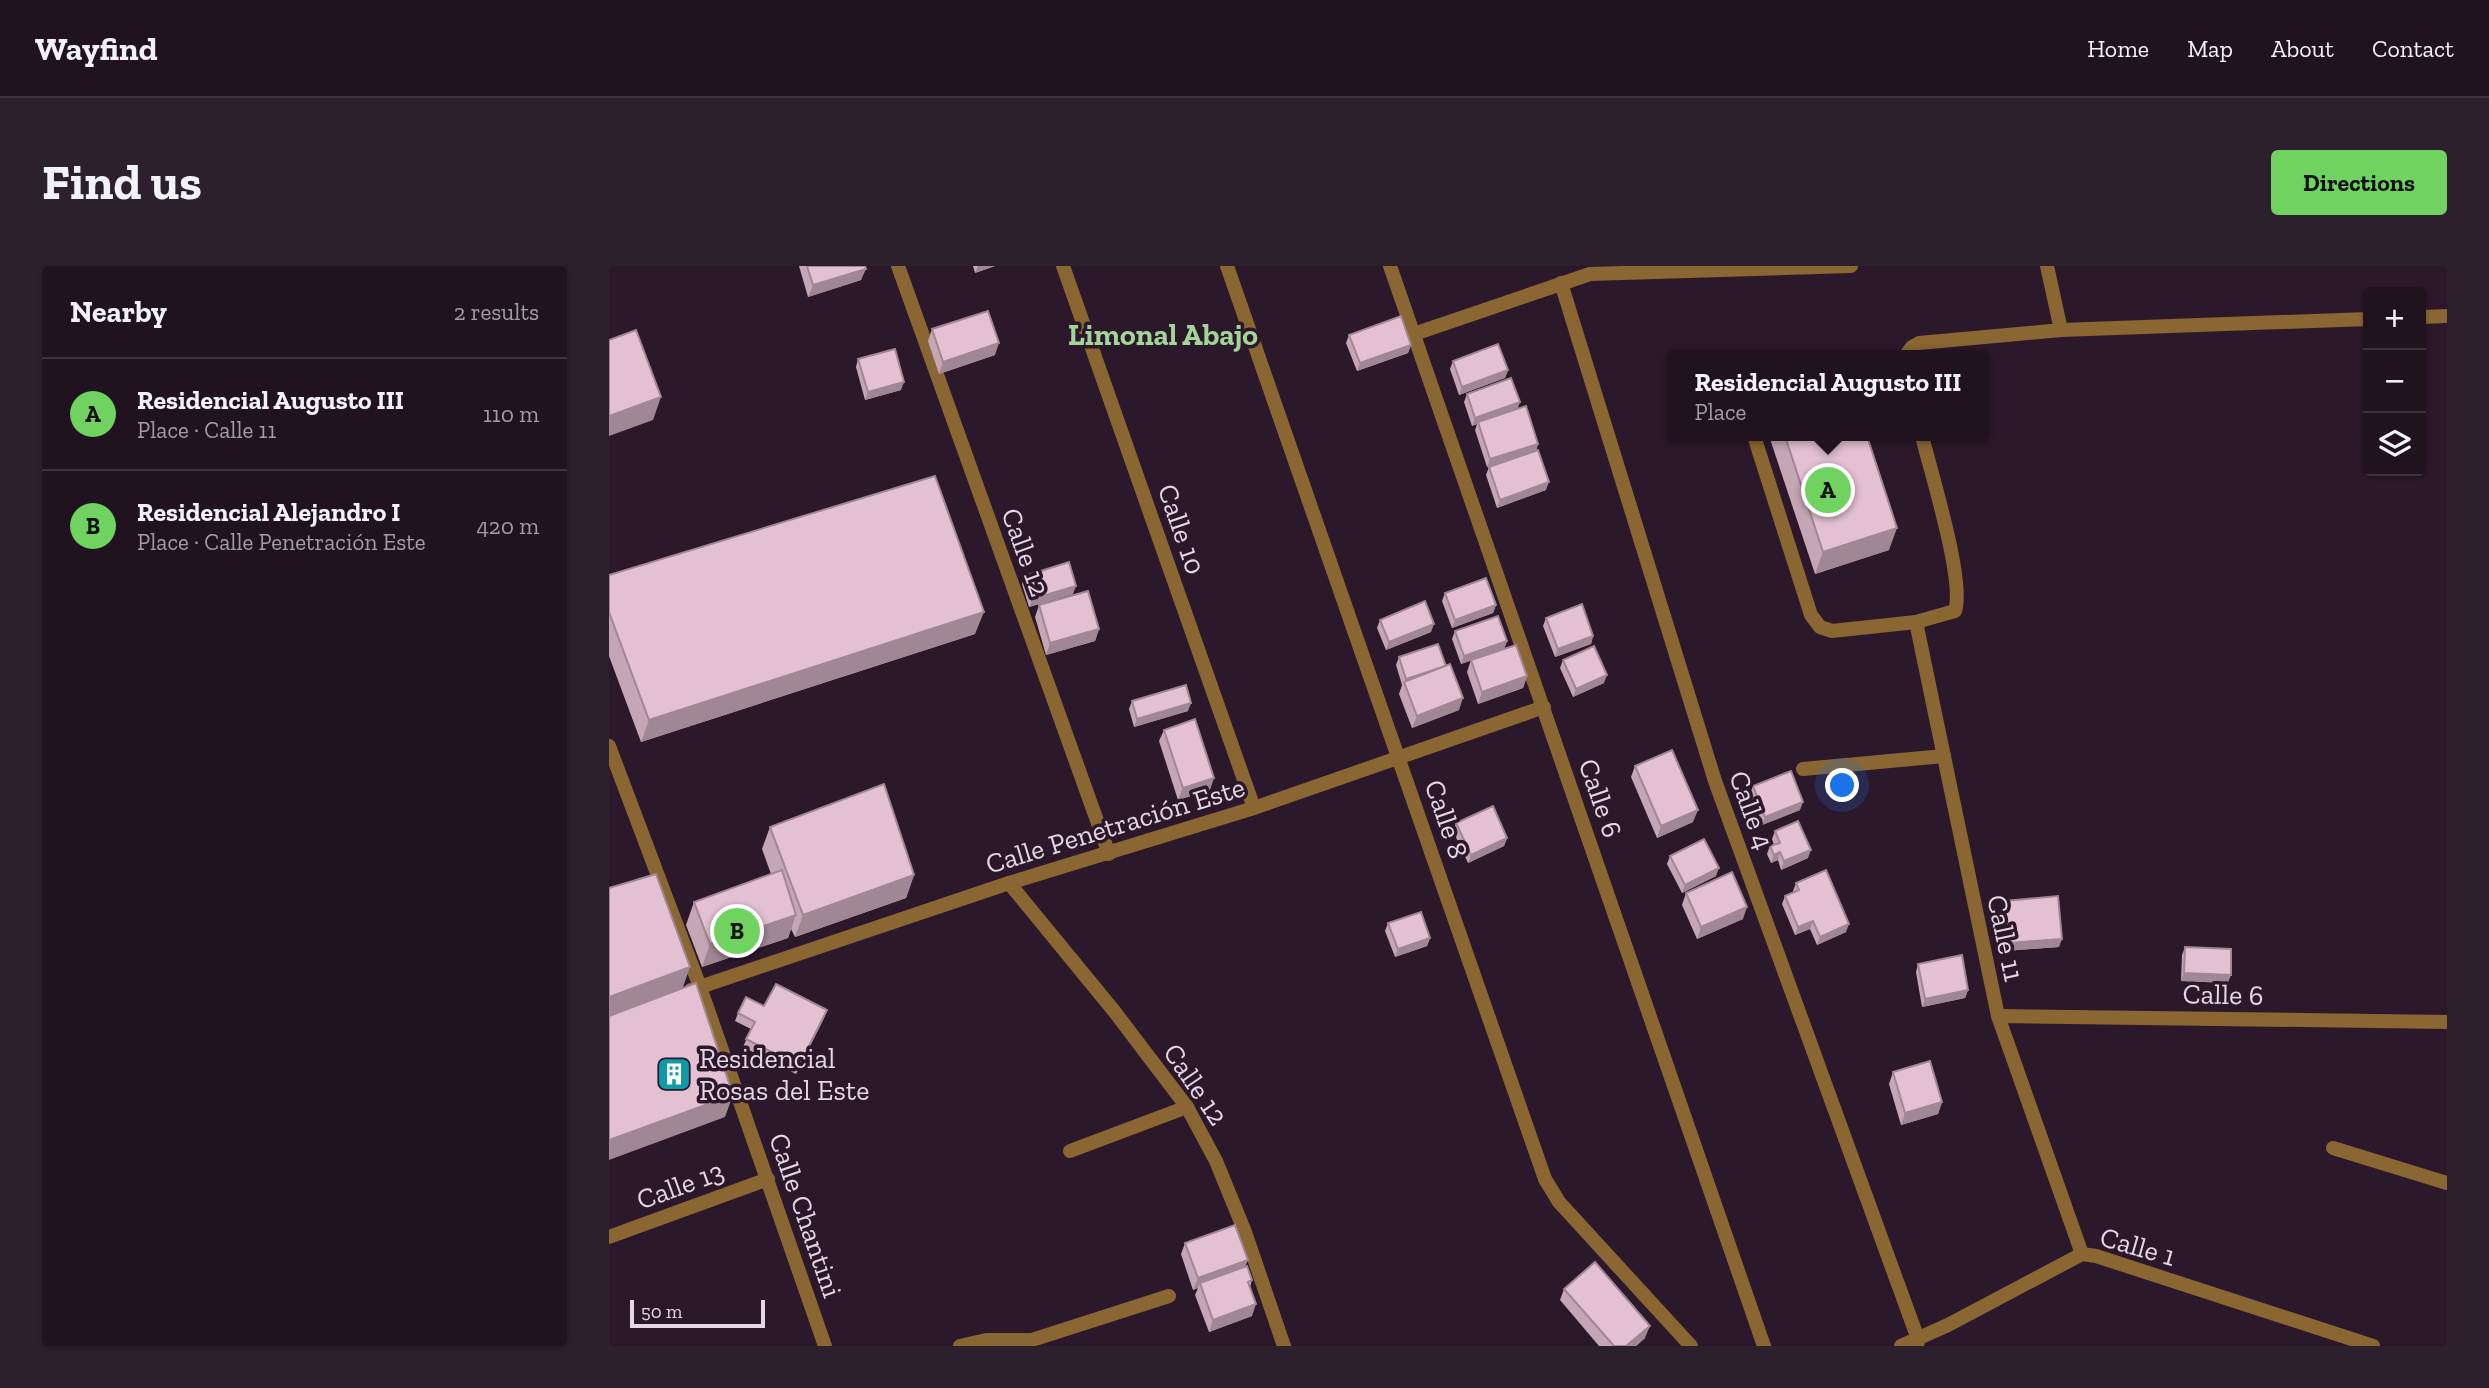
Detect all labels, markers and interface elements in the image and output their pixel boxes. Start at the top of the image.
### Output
text: Wayfind [35,29,158,68]
text: Home [2087,34,2149,63]
text: Map [2187,34,2233,63]
text: About [2271,34,2334,63]
text: Contact [2372,34,2454,63]
button: Directions [2271,150,2447,215]
text: Find us [42,153,202,212]
map controls [2363,287,2426,476]
button: + [2363,287,2426,350]
text: Nearby [70,294,167,330]
text: 2 results [454,298,539,326]
district label: Limonal Abajo [1068,317,1258,353]
popup [1667,350,1989,441]
button: − [2363,350,2426,413]
text: Residencial Augusto III [1694,366,1962,398]
text: Residencial Augusto III [137,384,404,416]
text: Place [1694,398,1746,426]
text: A [85,400,101,428]
text: 110 m [483,400,539,428]
button: layers [2363,413,2426,476]
text: Place · Calle 11 [137,416,276,444]
pin: A [1805,464,1851,516]
street label: Calle 10 [1151,480,1212,578]
text: Residencial Alejandro I [137,496,400,528]
street label: Calle 12 [994,504,1057,601]
text: B [86,512,100,540]
text: 420 m [476,512,539,540]
text: Place · Calle Penetración Este [137,528,426,556]
street label: Calle 6 [1572,755,1629,842]
street label: Calle 4 [1722,766,1781,854]
your location [1825,768,1859,802]
street label: Calle Penetración Este [982,770,1249,881]
street label: Calle 8 [1418,775,1475,863]
street label: Calle 11 [1980,892,2031,985]
pin: B [714,905,760,957]
street label: Calle 6 [2182,977,2264,1012]
street label: Calle 12 [1156,1037,1235,1131]
place label: Residencial Rosas del Este [699,1042,869,1107]
building icon: Residencial Rosas del Este [655,1055,693,1093]
street label: Calle Chantini [762,1129,849,1302]
street label: Calle 13 [632,1154,728,1216]
street label: Calle 1 [2096,1220,2180,1273]
scale bar [630,1297,765,1329]
text: 50 m [641,1300,682,1323]

